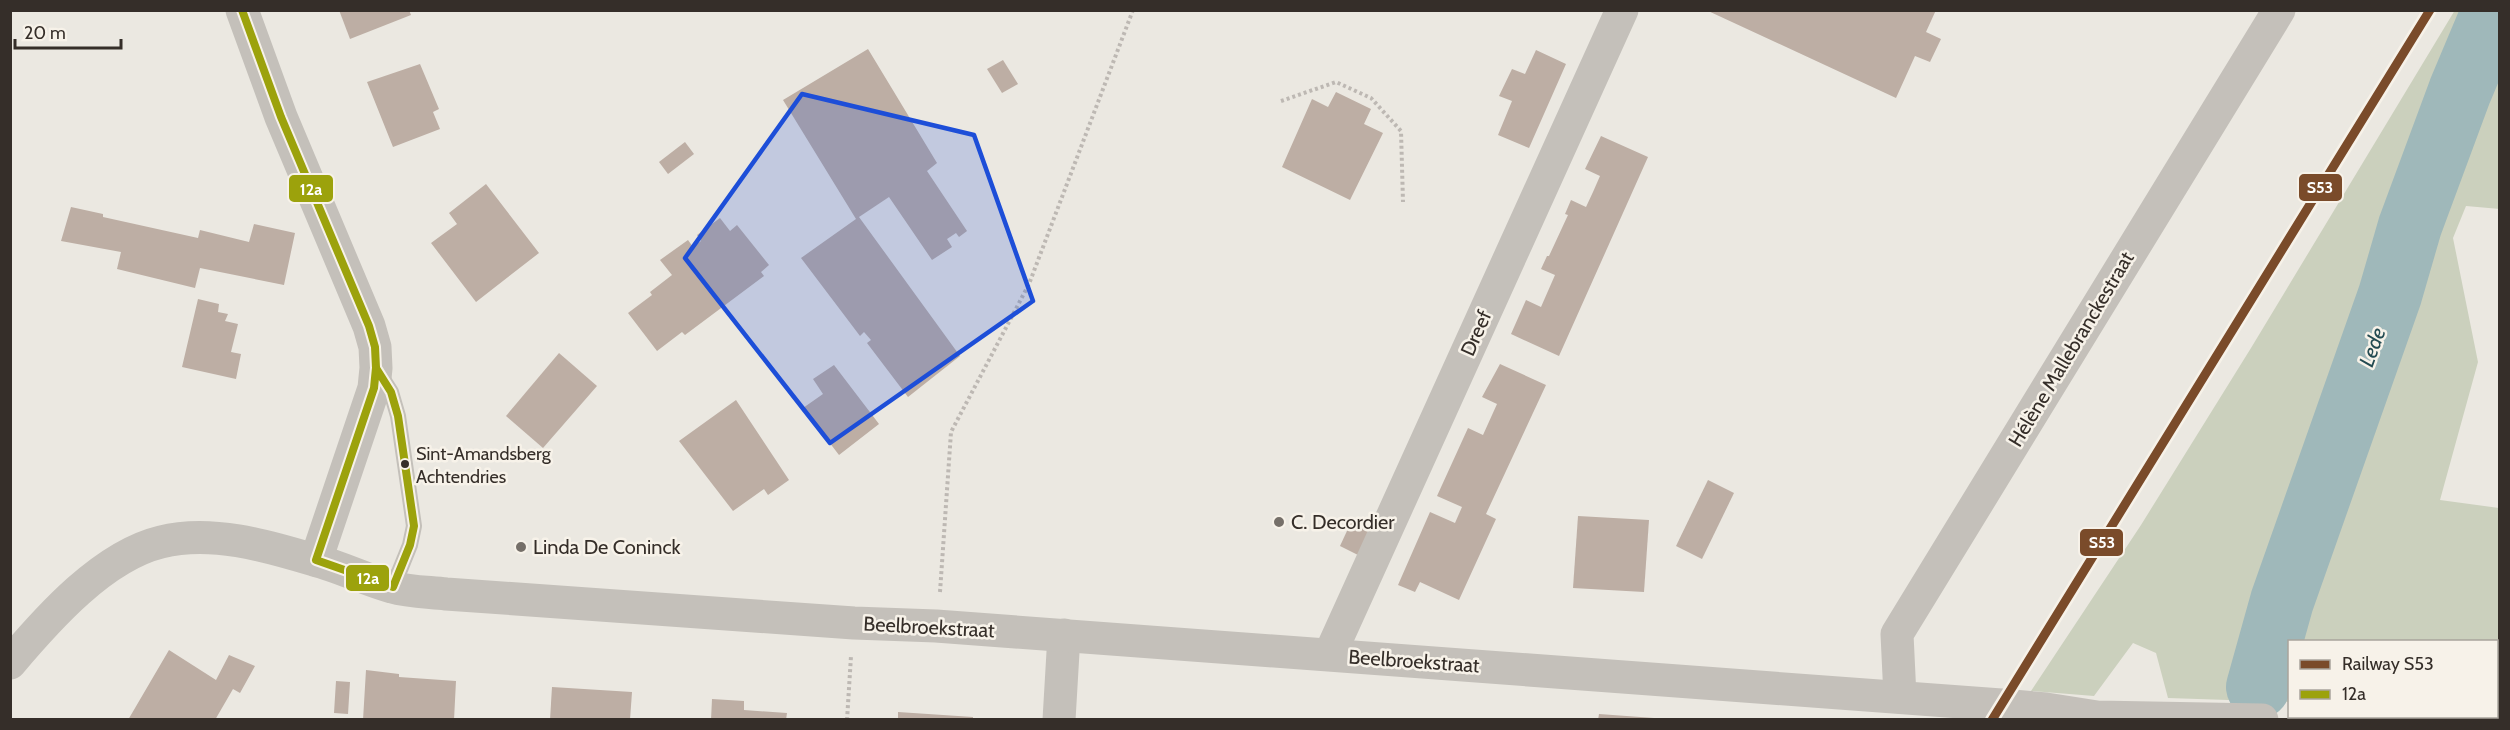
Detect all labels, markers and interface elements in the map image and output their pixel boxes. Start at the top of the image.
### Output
scale bar [15,12,122,50]
text: 20 m [24,22,66,44]
line badge: S53 [2298,173,2343,202]
line badge: 12a [288,174,334,203]
text: S53 [2307,178,2333,197]
text: 12a [300,180,322,199]
street label: Hélène Mallebranckestraat [2003,247,2139,451]
street label: Dreef [1455,306,1497,360]
water label: Lede [2353,324,2391,370]
place label: Sint-Amandsberg Achtendries [416,443,552,488]
marker: Sint-Amandsberg Achtendries [399,458,411,470]
place label: C. Decordier [1291,510,1395,534]
marker: C. Decordier [1272,515,1286,529]
line badge: S53 [2079,528,2124,557]
text: S53 [2089,533,2115,552]
place label: Linda De Coninck [533,535,681,559]
marker: Linda De Coninck [514,540,528,554]
line badge: 12a [345,564,390,592]
text: 12a [357,569,379,588]
street label: Beelbroekstraat [863,612,996,642]
legend [2288,640,2498,718]
street label: Beelbroekstraat [1348,644,1481,678]
text: Railway S53 [2342,653,2434,675]
text: 12a [2342,683,2366,705]

